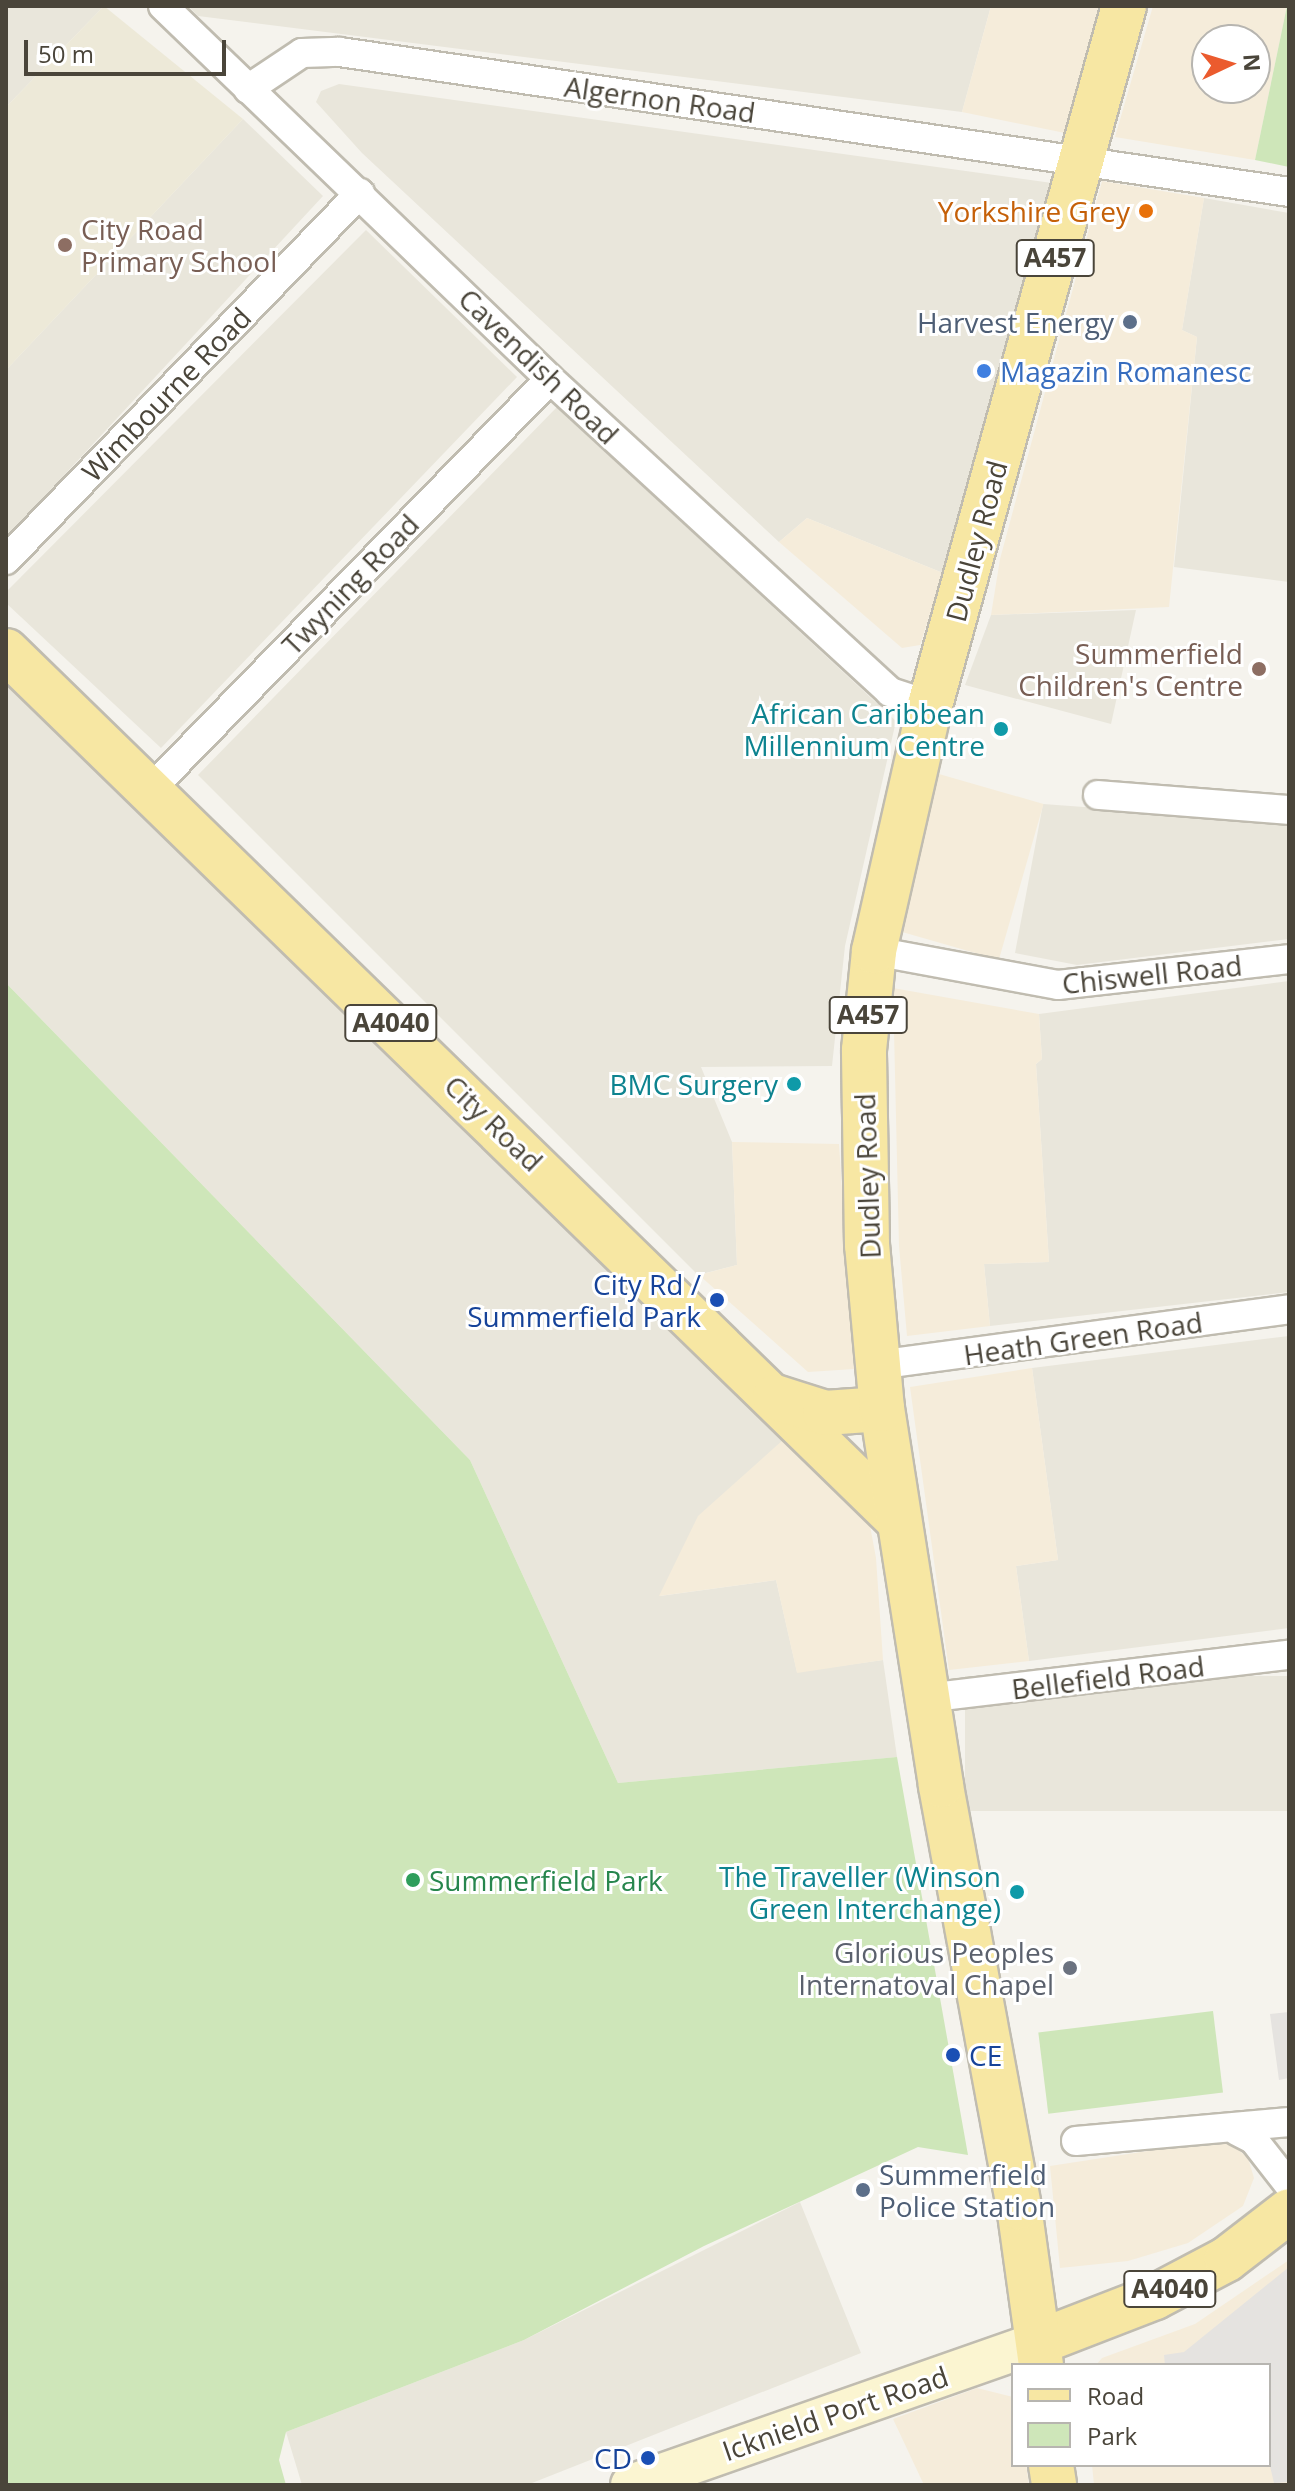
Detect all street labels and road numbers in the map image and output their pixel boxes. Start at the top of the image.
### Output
street label: Algernon Road [562,69,758,129]
road number: A457 [1015,236,1095,280]
street label: Cavendish Road [452,281,626,451]
street label: Wimbourne Road [75,300,257,488]
street label: Dudley Road [938,457,1014,625]
street label: Twyning Road [275,507,425,661]
street label: Chiswell Road [1060,948,1244,1000]
road number: A457 [828,993,908,1037]
road number: A4040 [343,1001,439,1045]
street label: City Road [438,1068,550,1178]
street label: Dudley Road [847,1093,887,1259]
street label: Heath Green Road [961,1305,1205,1371]
street label: Bellefield Road [1010,1648,1206,1706]
road number: A4040 [1122,2267,1218,2311]
street label: Icknield Port Road [718,2359,952,2467]

